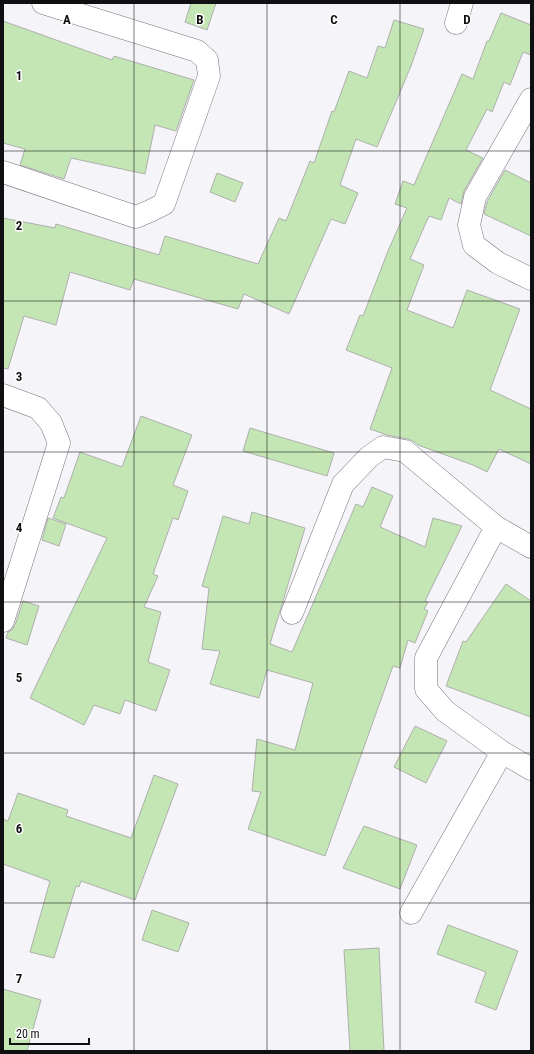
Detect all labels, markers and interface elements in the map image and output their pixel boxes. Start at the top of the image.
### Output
text: A [63,12,71,27]
text: B [196,12,204,27]
text: C [330,12,338,27]
text: D [463,12,471,27]
text: 1 [16,68,22,83]
text: 2 [16,218,23,233]
text: 3 [16,369,22,384]
text: 4 [16,520,23,535]
text: 5 [16,670,23,685]
text: 6 [16,821,23,836]
text: 7 [16,971,23,986]
scale bar [10,1020,89,1046]
text: 20 m [16,1027,40,1041]

